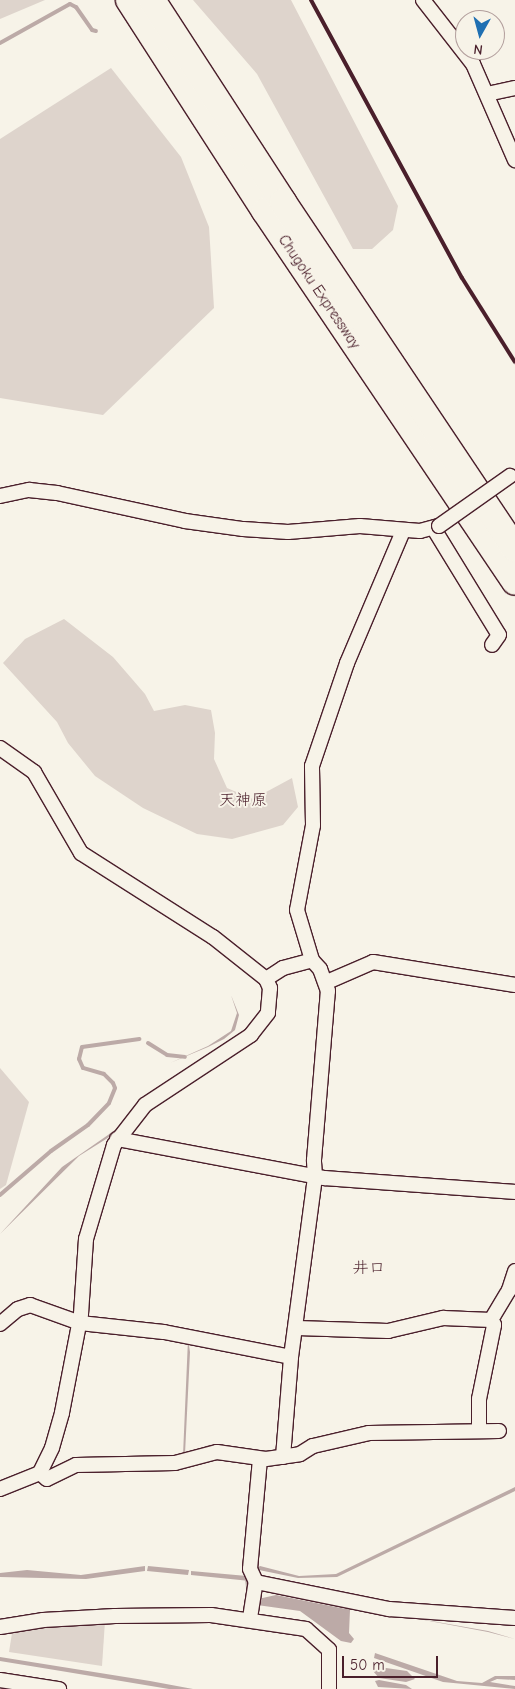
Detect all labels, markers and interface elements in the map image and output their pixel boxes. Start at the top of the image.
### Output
north arrow [455,10,505,60]
text: N [473,40,484,58]
street label: Chugoku Expressway [274,232,364,352]
district label: 天神原 [219,790,267,810]
district label: 井口 [353,1258,385,1278]
scale bar [345,1646,441,1678]
text: 50 m [350,1656,385,1674]

